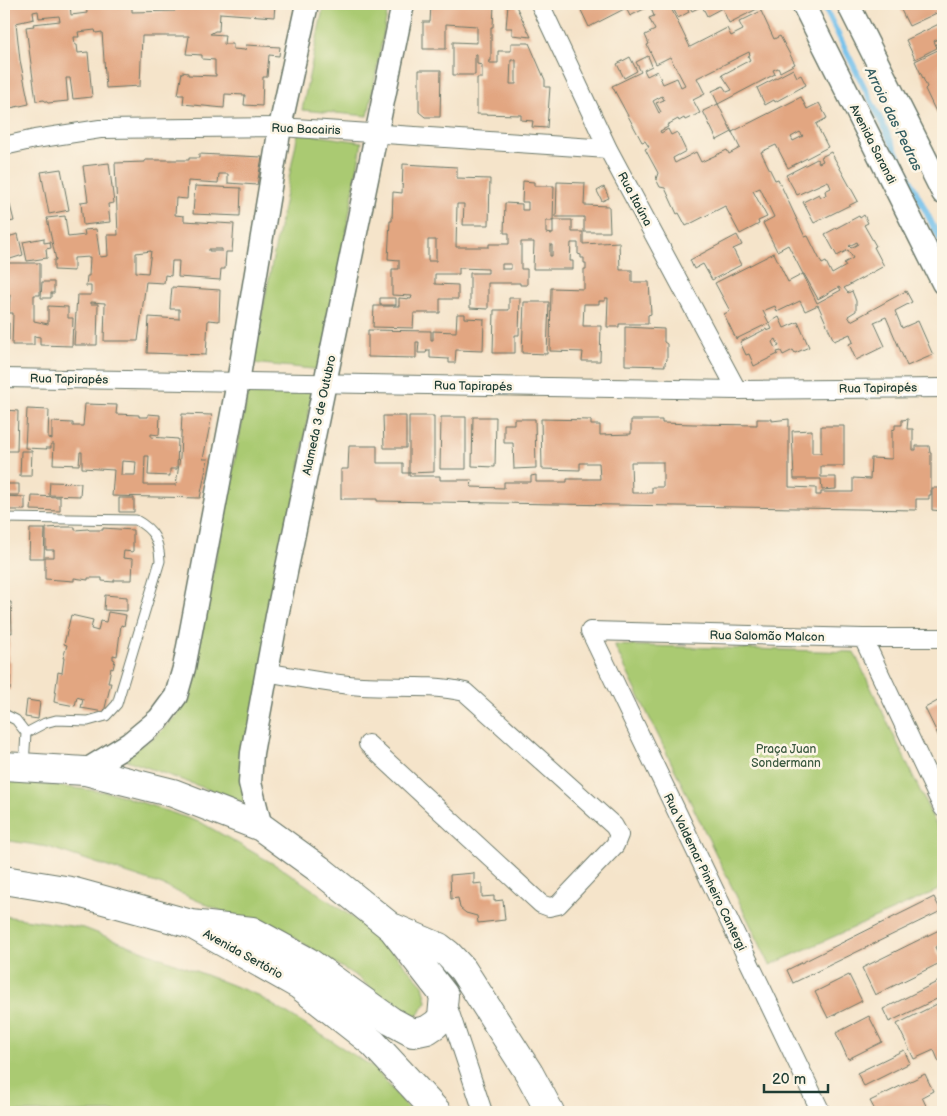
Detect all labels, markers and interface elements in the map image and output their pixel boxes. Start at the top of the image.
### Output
water label: Arroio das Pedras [861,64,926,174]
street label: Avenida Sarandi [846,102,899,187]
street label: Rua Bacairis [271,121,341,138]
street label: Rua Itaúna [614,170,655,229]
street label: Alameda 3 de Outubro [299,354,340,476]
street label: Rua Tapirapés [30,371,108,388]
street label: Rua Tapirapés [434,378,512,395]
street label: Rua Tapirapés [839,380,917,397]
street label: Rua Salomão Malcon [709,628,825,645]
park label: Praça Juan Sondermann [751,742,821,771]
street label: Rua Valdemar Pinheiro Cantergi [660,791,749,954]
street label: Avenida Sertório [200,926,285,983]
scale bar [764,1061,828,1093]
text: 20 m [772,1070,806,1089]

